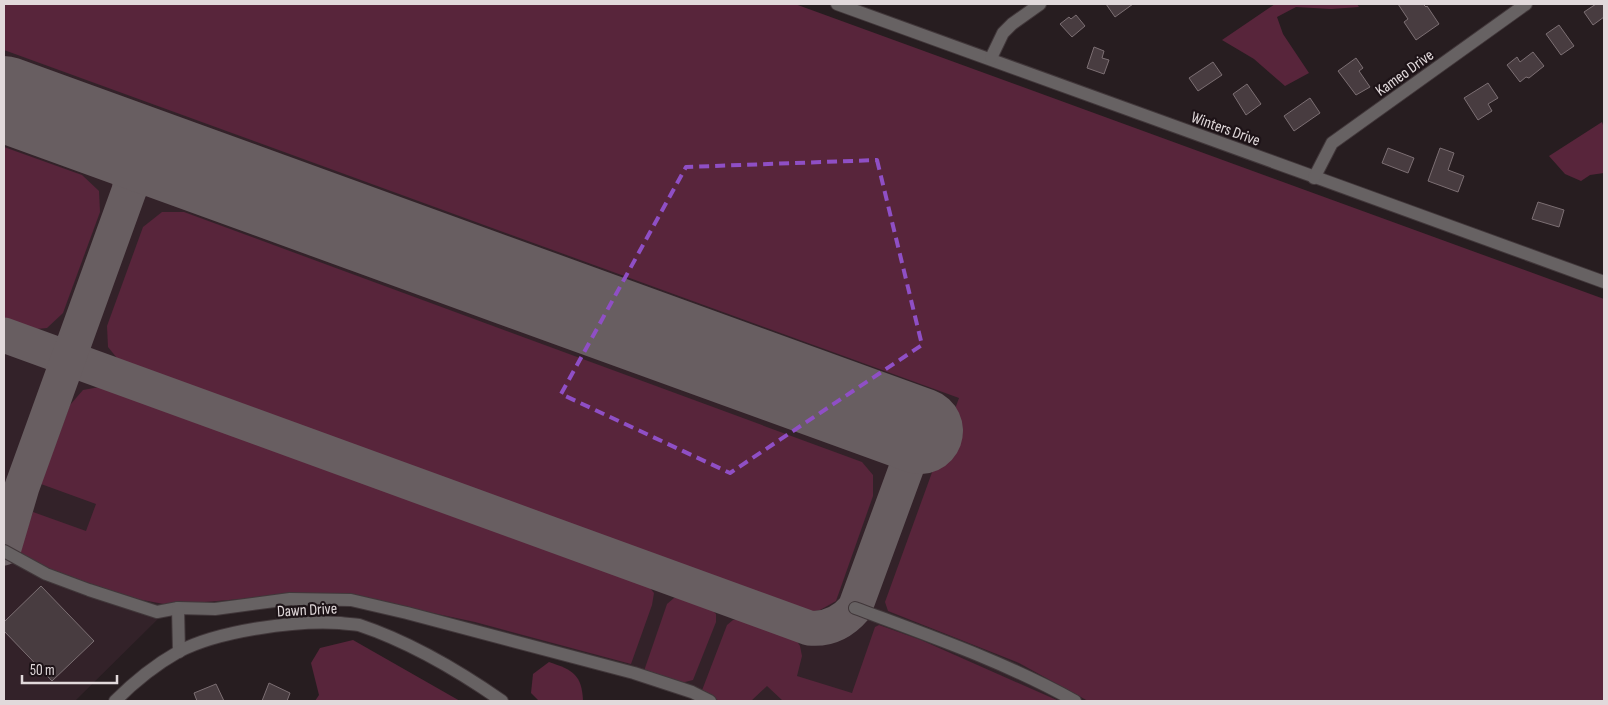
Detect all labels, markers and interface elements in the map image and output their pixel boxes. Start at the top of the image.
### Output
street label: Kameo Drive [1372,46,1438,101]
street label: Winters Drive [1188,108,1263,151]
street label: Dawn Drive [277,599,338,622]
scale bar [22,652,118,684]
text: 50 m [30,661,55,680]

